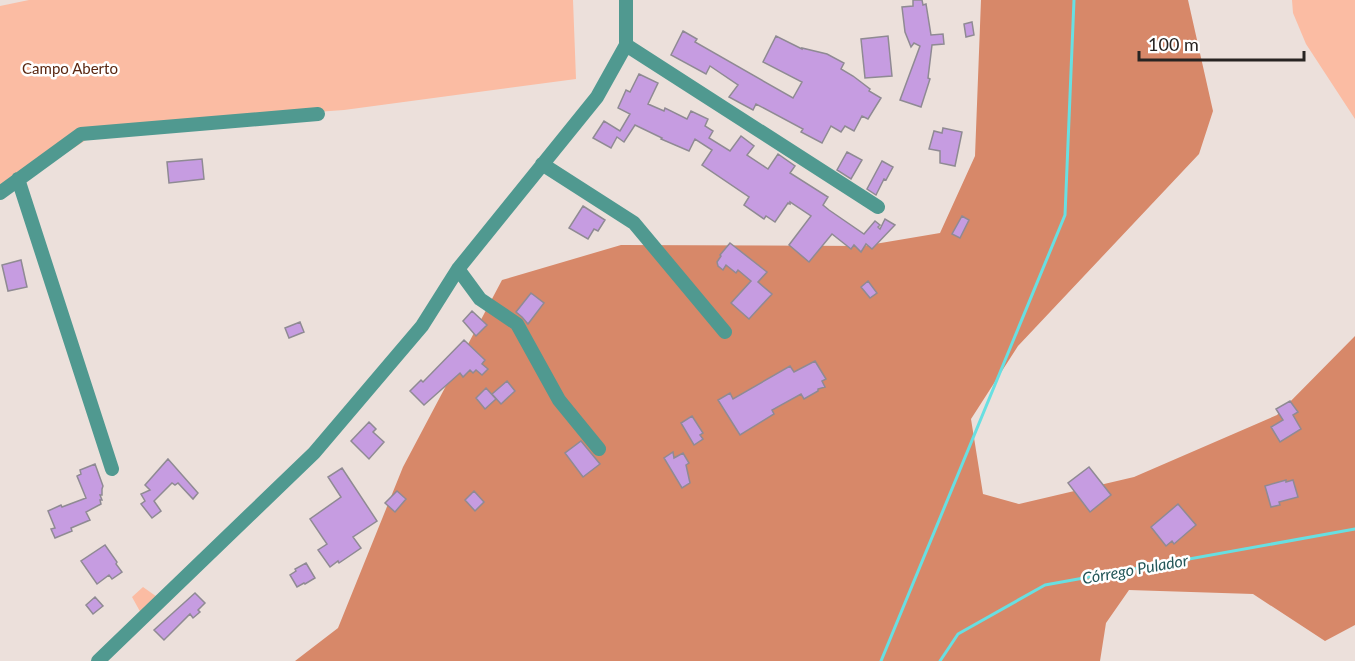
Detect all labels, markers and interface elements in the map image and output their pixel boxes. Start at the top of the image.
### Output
scale bar [1139,24,1304,62]
text: 100 m [1148,33,1199,55]
park label: Campo Aberto [22,59,118,77]
water label: Córrego Pulador [1080,550,1190,587]

